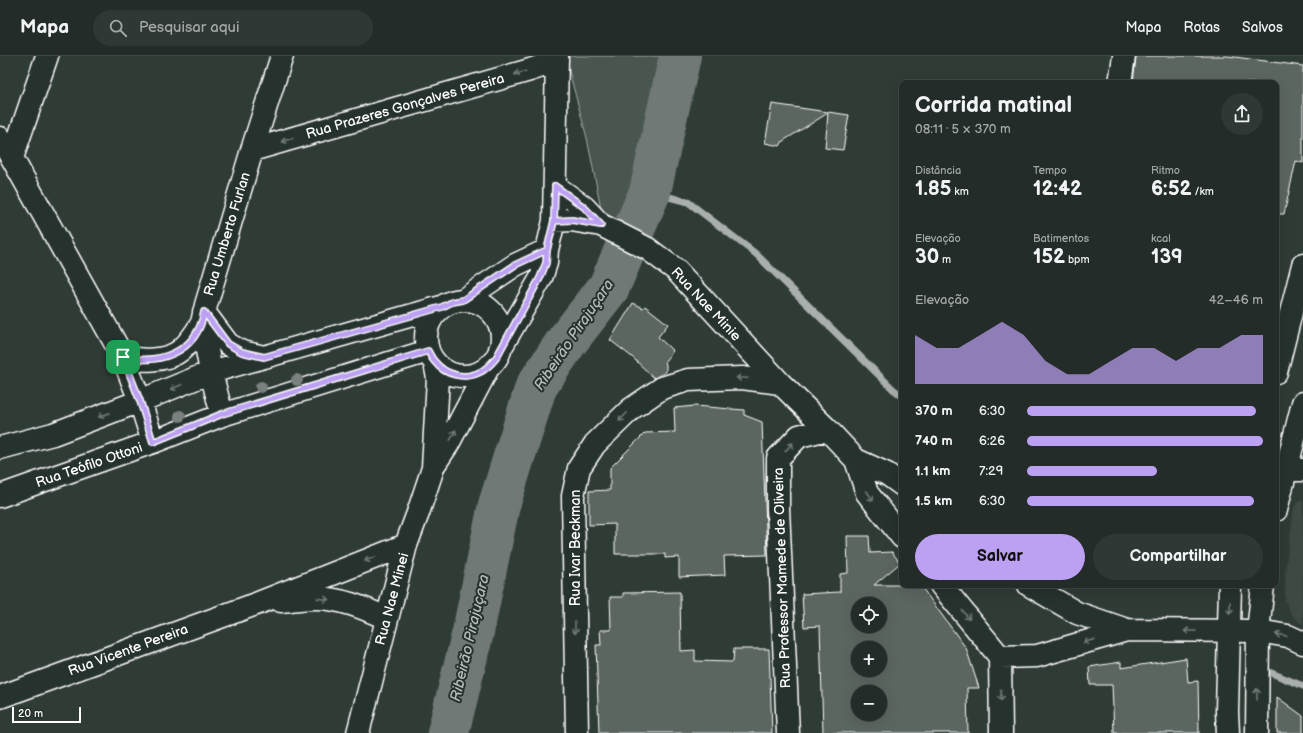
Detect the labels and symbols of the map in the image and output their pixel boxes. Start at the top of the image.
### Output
street label: Rua Prazeres Gonçalves Pereira [304,69,506,143]
one-way arrow [514,70,527,77]
one-way arrow [281,137,294,144]
street label: Rua Umberto Furlan [200,170,254,298]
street label: Rua Nae Minie [667,264,745,344]
water label: Ribeirão Pirajuçara [530,276,618,394]
pin [106,340,140,374]
one-way arrow [736,375,749,382]
one-way arrow [170,383,182,391]
one-way arrow [98,412,110,420]
one-way arrow [618,412,628,422]
one-way arrow [450,429,457,441]
street label: Rua Teófilo Ottoni [33,439,145,491]
one-way arrow [784,442,793,452]
street label: Rua Professor Mamede de Oliveira [770,467,794,689]
street label: Rua Ivar Beckman [567,490,584,606]
one-way arrow [866,490,874,501]
street label: Rua Nae Minei [372,551,412,647]
one-way arrow [364,556,376,563]
water label: Ribeirão Pirajuçara [446,573,494,703]
one-way arrow [316,595,329,603]
one-way arrow [1226,601,1233,614]
one-way arrow [961,610,970,621]
street label: Rua Vicente Pereira [66,620,190,680]
one-way arrow [571,621,579,634]
one-way arrow [1184,627,1197,635]
one-way arrow [1275,631,1288,639]
one-way arrow [1083,638,1096,645]
one-way arrow [997,688,1005,701]
one-way arrow [1253,688,1261,701]
scale bar [12,705,81,724]

